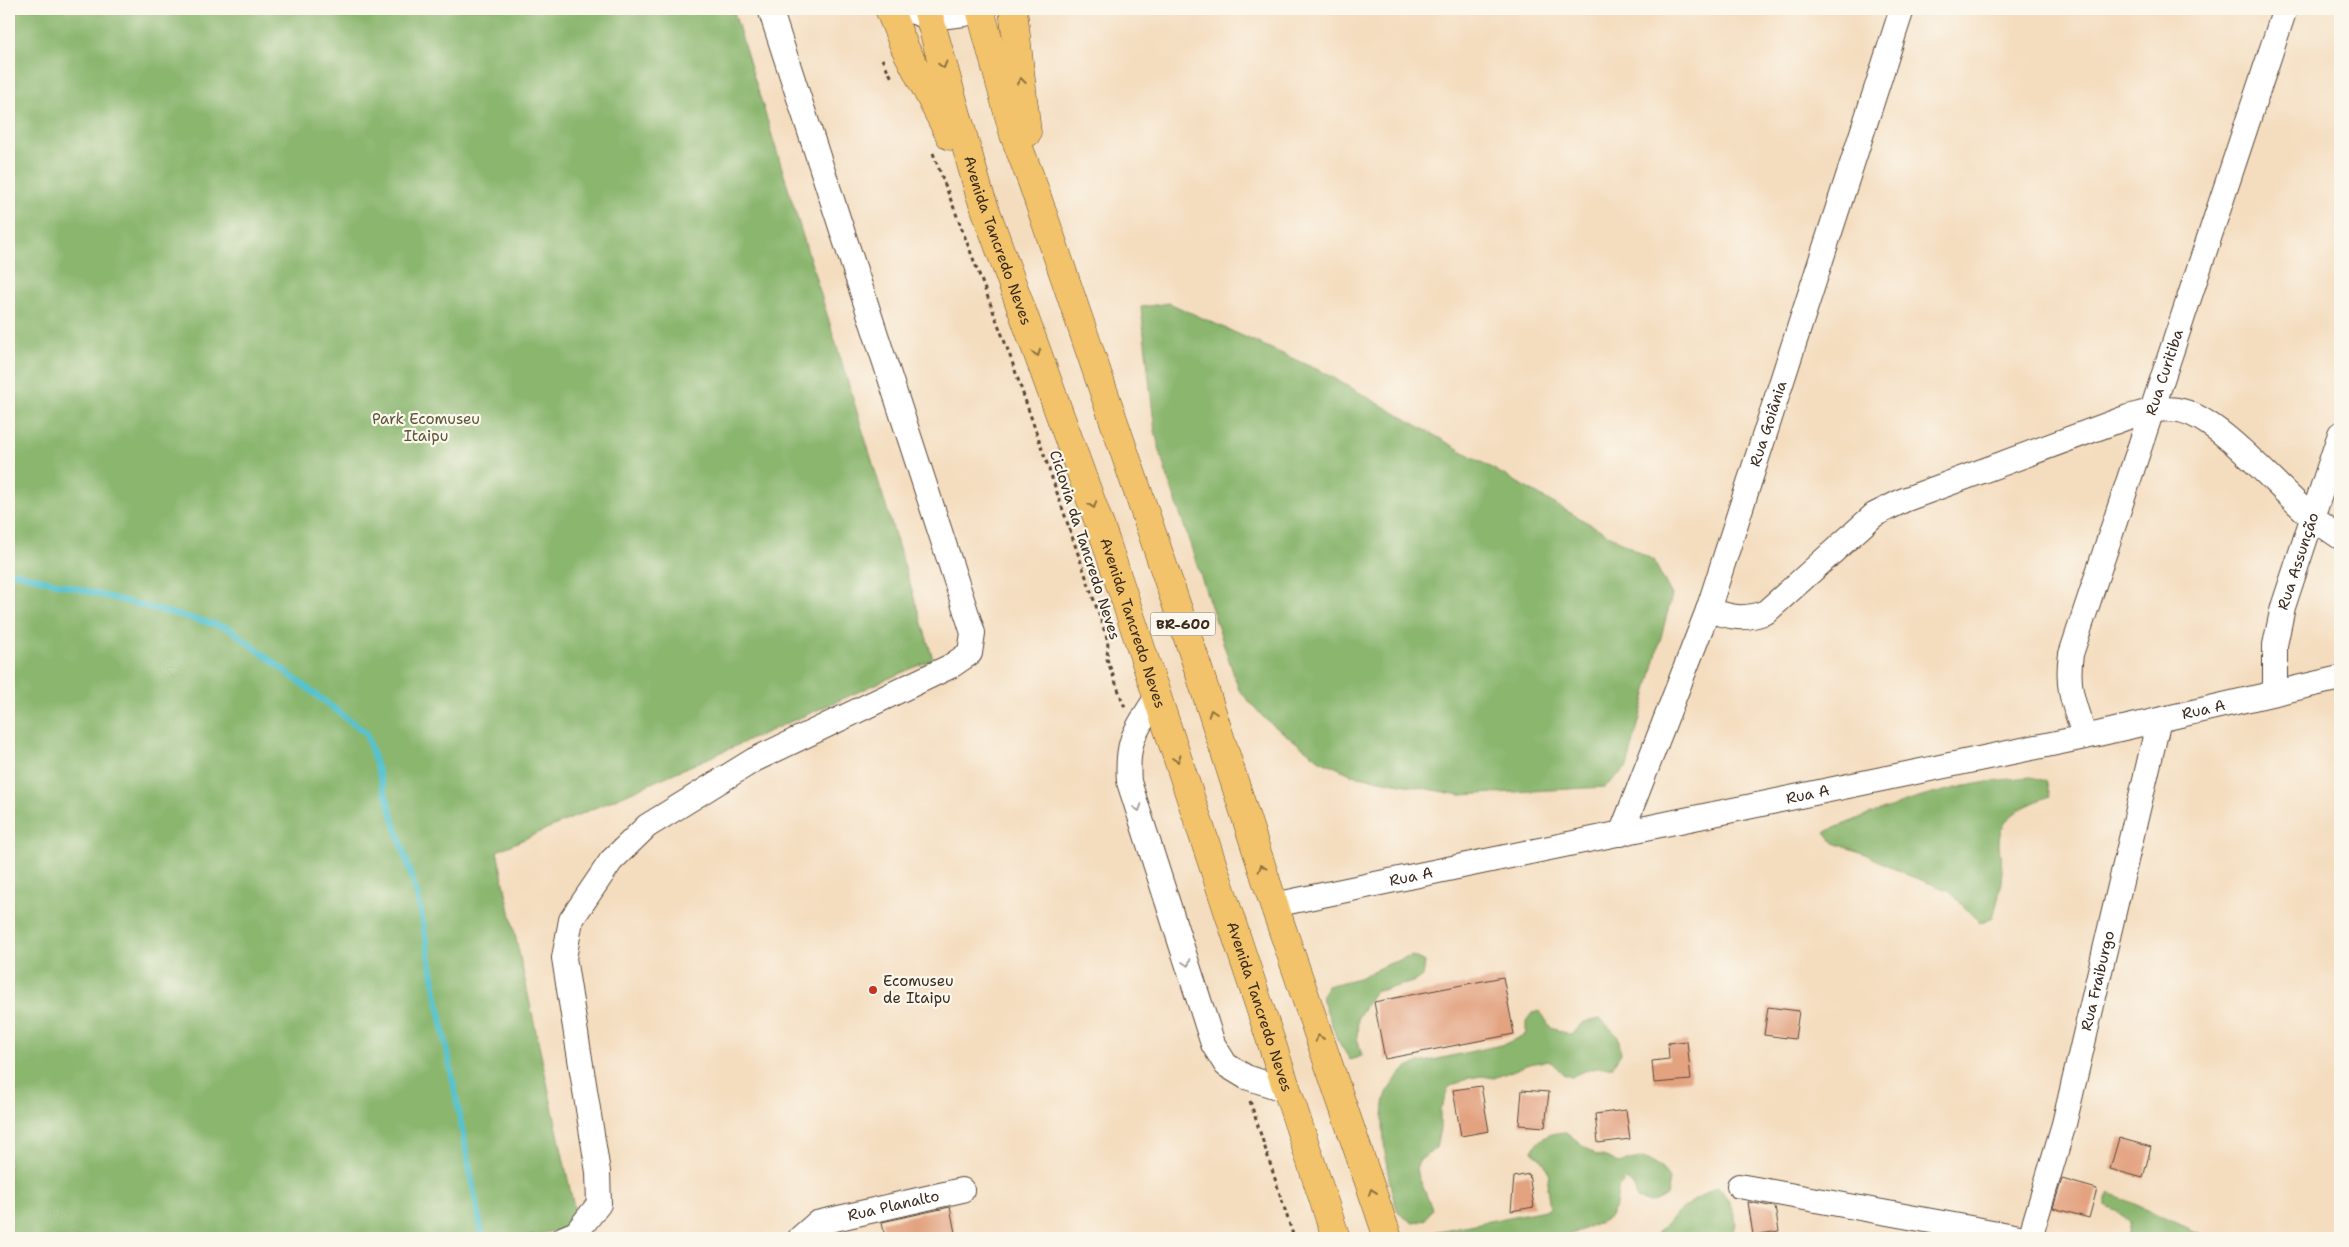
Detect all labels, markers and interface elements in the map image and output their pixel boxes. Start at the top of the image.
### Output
one-way arrow [937,61,948,70]
one-way arrow [1016,77,1027,85]
street label: Avenida Tancredo Neves [959,153,1036,328]
street label: Rua Curitiba [2141,326,2188,418]
one-way arrow [1031,348,1041,356]
street label: Rua Goiânia [1745,378,1792,469]
park label: Park Ecomuseu Itaipu [372,409,480,446]
street label: Ciclovia da Tancredo Neves [1045,448,1125,642]
one-way arrow [1087,501,1097,509]
street label: Rua Assunção [2273,510,2323,613]
street label: Avenida Tancredo Neves [1095,535,1170,711]
road number: BR-600 [1150,612,1216,636]
street label: Rua A [2180,695,2227,724]
one-way arrow [1208,709,1218,718]
one-way arrow [1171,755,1181,763]
street label: Rua A [1784,780,1831,809]
one-way arrow [1132,803,1142,811]
street label: Rua A [1388,862,1435,891]
one-way arrow [1257,864,1267,872]
street label: Avenida Tancredo Neves [1222,919,1297,1094]
street label: Rua Fraiburgo [2076,929,2119,1033]
one-way arrow [1181,958,1191,966]
place label: Ecomuseu de Itaipu [883,971,954,1008]
marker: Ecomuseu de Itaipu [867,984,879,996]
one-way arrow [1315,1035,1325,1043]
street label: Rua Planalto [846,1185,941,1226]
one-way arrow [1368,1188,1378,1197]

